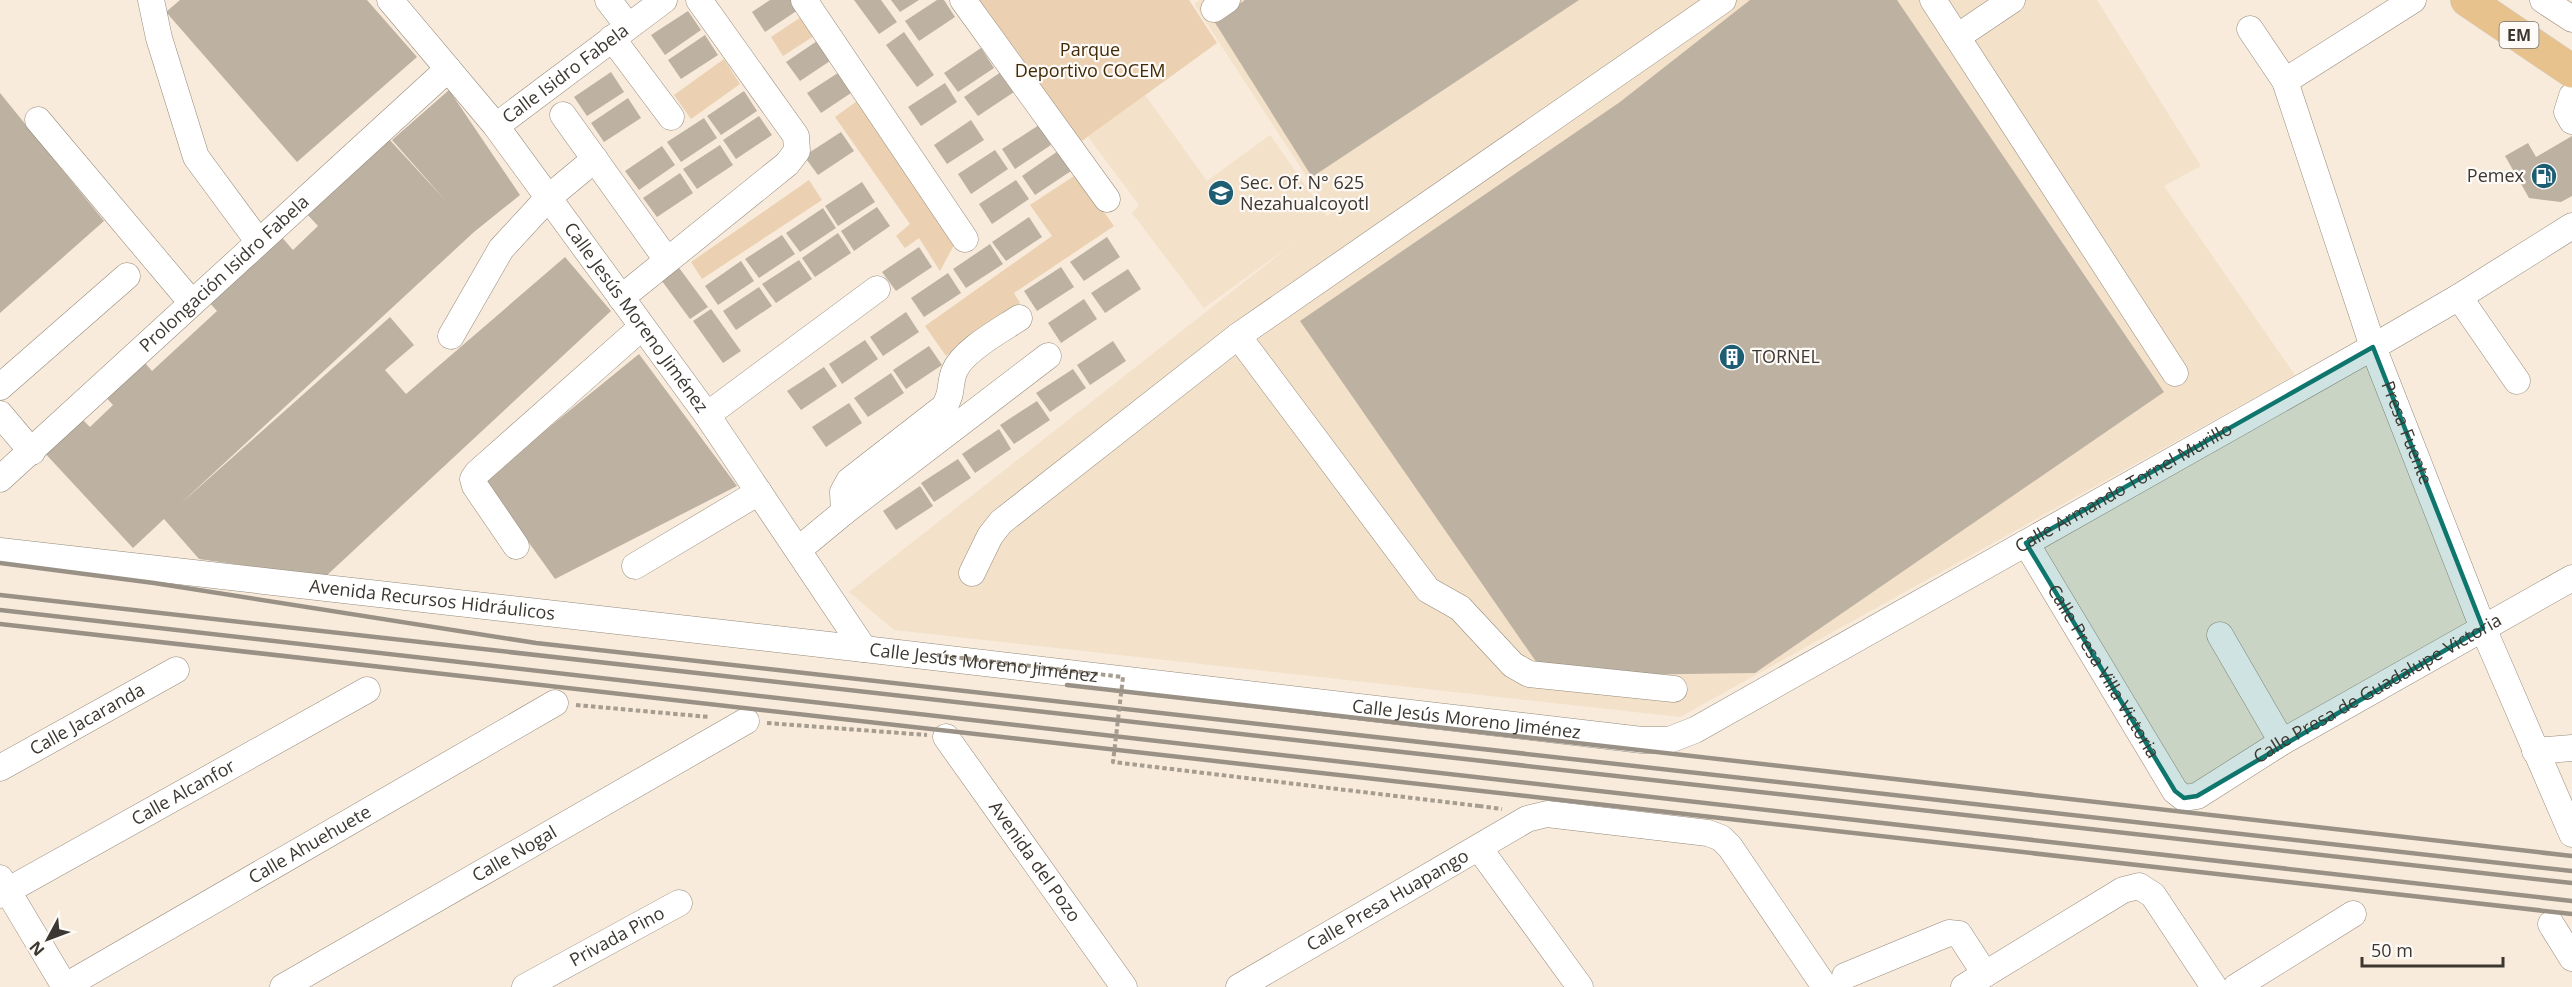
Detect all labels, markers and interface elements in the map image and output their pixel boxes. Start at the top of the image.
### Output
street label: Calle Isidro Fabela [497,18,633,128]
road number: EM [2500,22,2538,48]
park label: Parque Deportivo COCEM [1015,37,1165,82]
fuel station icon: Pemex [2529,161,2559,191]
place label: Pemex [2467,163,2525,187]
place label: Sec. Of. N° 625 Nezahualcoyotl [1240,170,1369,215]
school or university icon: Sec. Of. N° 625 Nezahualcoyotl [1206,178,1236,208]
street label: Prolongación Isidro Fabela [134,189,314,357]
street label: Calle Jesús Moreno Jiménez [559,217,714,417]
building icon: TORNEL [1717,342,1747,372]
place label: TORNEL [1752,344,1820,368]
street label: Presa Fuente [2376,377,2439,488]
street label: Calle Armando Tornel Murillo [2010,416,2236,558]
street label: Avenida Recursos Hidráulicos [308,573,556,625]
street label: Calle Presa Villa Victoria [2043,580,2166,763]
street label: Calle Presa de Guadalupe Victoria [2248,607,2506,768]
street label: Calle Jesús Moreno Jiménez [868,637,1099,687]
street label: Calle Jacaranda [25,677,149,760]
street label: Calle Jesús Moreno Jiménez [1351,693,1582,744]
street label: Calle Alcanfor [127,753,240,830]
street label: Avenida del Pozo [984,796,1087,926]
street label: Calle Ahuehuete [244,799,375,889]
street label: Calle Nogal [467,819,561,887]
street label: Calle Presa Huapango [1302,843,1473,956]
street label: Privada Pino [565,900,668,971]
north arrow [18,909,78,969]
scale bar [2362,930,2503,968]
text: N [24,937,49,961]
text: 50 m [2371,938,2413,962]

